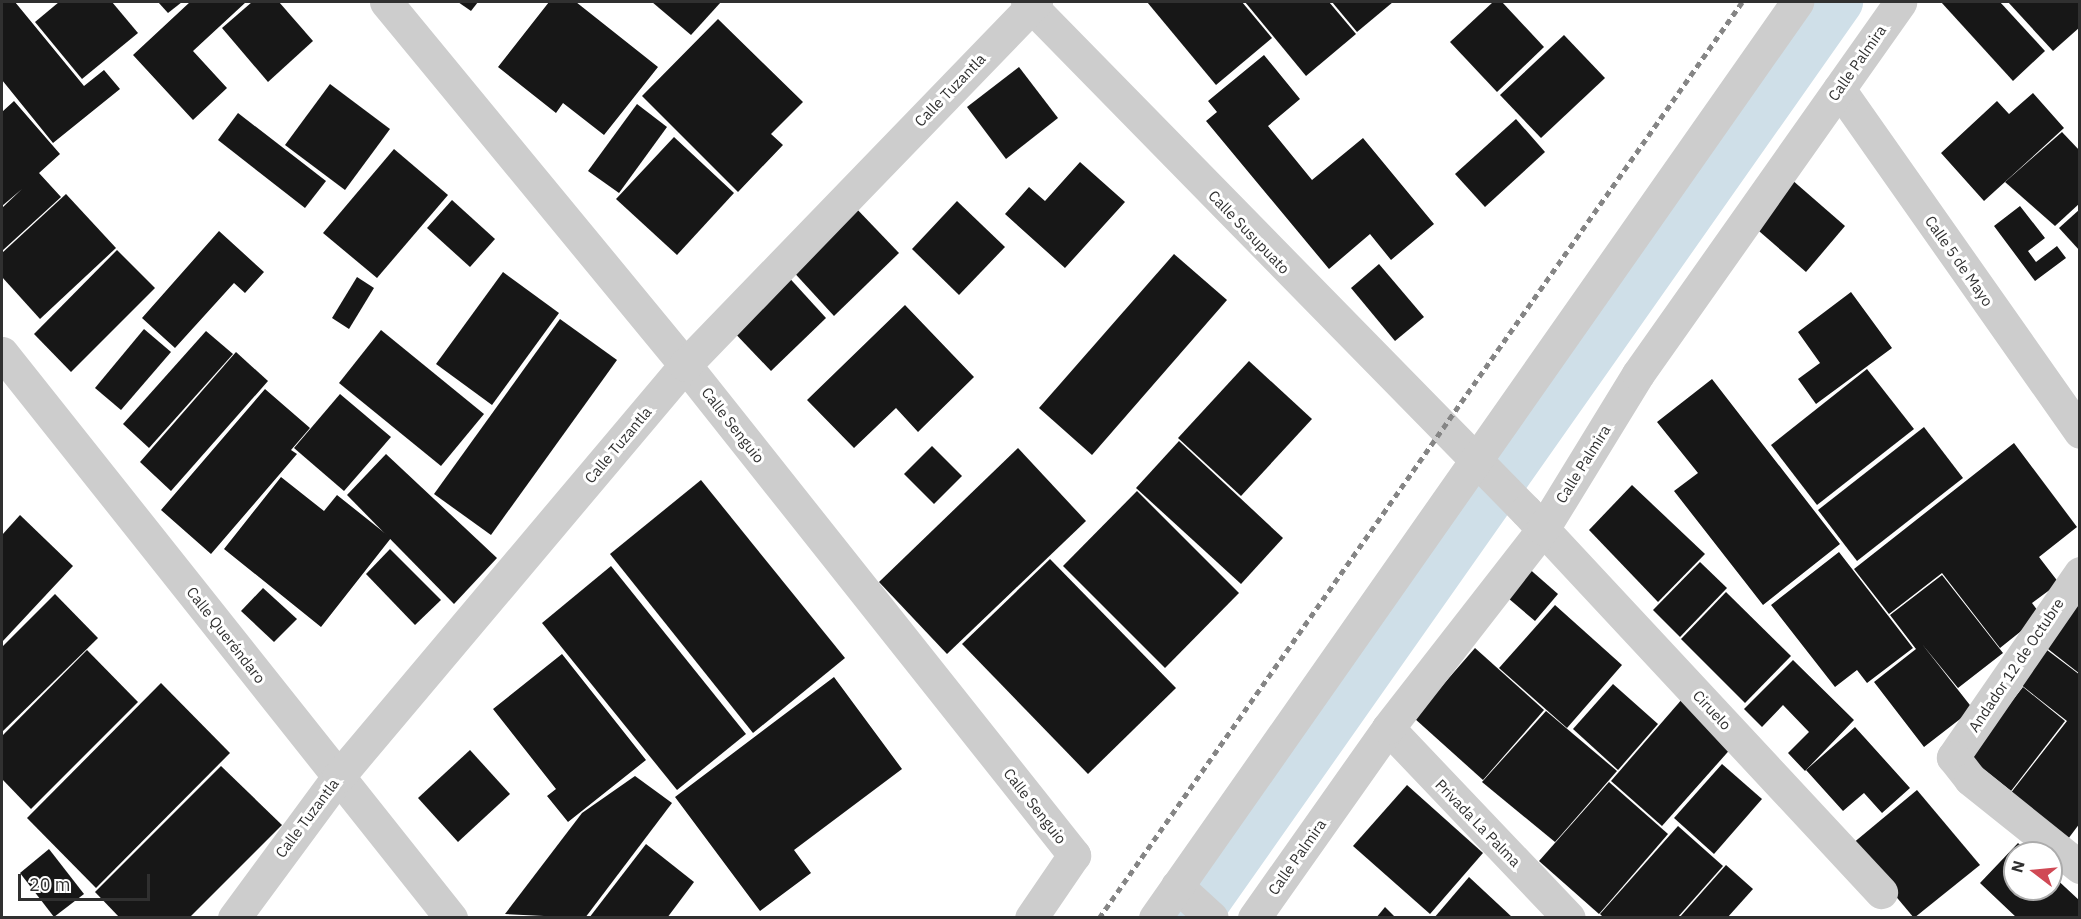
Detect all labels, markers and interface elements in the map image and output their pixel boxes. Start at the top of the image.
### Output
street label: Calle Palmira [1824,22,1890,104]
street label: Calle Tuzantla [911,50,989,130]
street label: Calle Susupuato [1205,187,1293,277]
street label: Calle 5 de Mayo [1921,212,1997,310]
street label: Calle Senguio [698,384,768,466]
street label: Calle Tuzantla [581,403,655,487]
street label: Calle Palmira [1552,422,1614,506]
street label: Calle Queréndaro [183,583,269,687]
street label: Andador 12 de Octubre [1965,595,2067,735]
street label: Ciruelo [1689,686,1735,734]
street label: Calle Senguio [1000,765,1070,847]
street label: Calle Tuzantla [271,775,343,861]
street label: Privada La Palma [1432,775,1524,871]
street label: Calle Palmira [1264,816,1330,898]
north arrow [2003,841,2063,901]
text: N [2006,858,2029,875]
scale bar [21,862,153,900]
text: 20 m [29,873,71,896]

